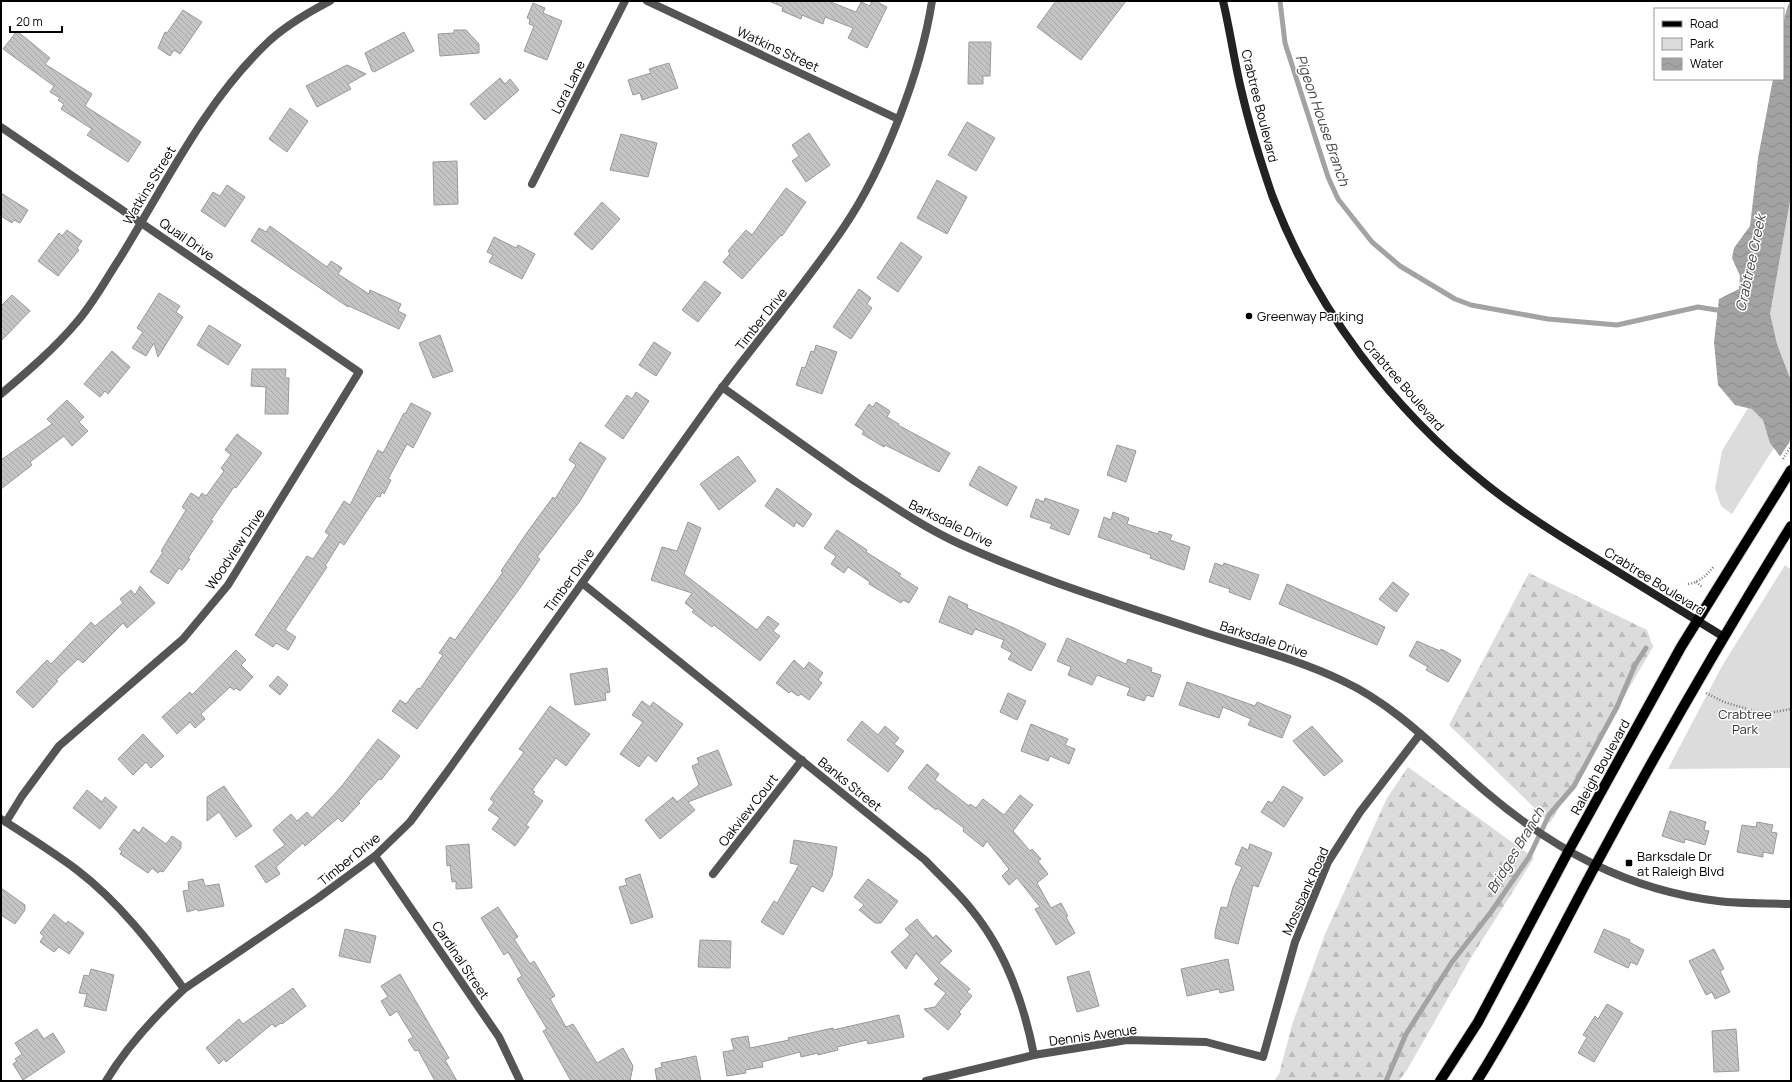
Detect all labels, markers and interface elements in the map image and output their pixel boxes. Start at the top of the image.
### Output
scale bar [10,8,62,34]
legend [1654,8,1784,80]
text: 20 m [16,13,43,30]
text: Road [1690,15,1718,32]
street label: Watkins Street [734,22,822,76]
text: Park [1690,35,1715,52]
street label: Crabtree Boulevard [1237,48,1283,164]
water label: Pigeon House Branch [1292,52,1355,189]
text: Water [1690,55,1724,72]
street label: Lora Lane [547,57,589,117]
street label: Watkins Street [118,142,180,228]
water label: Crabtree Creek [1730,211,1770,313]
street label: Quail Drive [156,213,218,265]
street label: Timber Drive [731,284,791,354]
place label: Greenway Parking [1257,307,1364,325]
marker: Greenway Parking [1244,311,1254,321]
street label: Crabtree Boulevard [1359,335,1449,435]
street label: Barksdale Drive [906,495,996,551]
street label: Woodview Drive [201,505,269,593]
street label: Crabtree Boulevard [1601,543,1709,619]
street label: Timber Drive [540,544,598,616]
street label: Barksdale Drive [1218,616,1311,662]
park label: Crabtree Park [1718,705,1772,738]
street label: Raleigh Boulevard [1566,716,1634,818]
street label: Banks Street [814,753,886,815]
street label: Oakview Court [714,770,782,850]
water label: Bridges Branch [1482,803,1549,897]
street label: Timber Drive [314,828,384,890]
street label: Mossbank Road [1278,844,1332,938]
place label: Barksdale Dr at Raleigh Blvd [1637,847,1724,880]
marker: Barksdale Dr at Raleigh Blvd [1624,858,1634,868]
street label: Cardinal Street [428,917,494,1003]
street label: Dennis Avenue [1048,1020,1138,1050]

